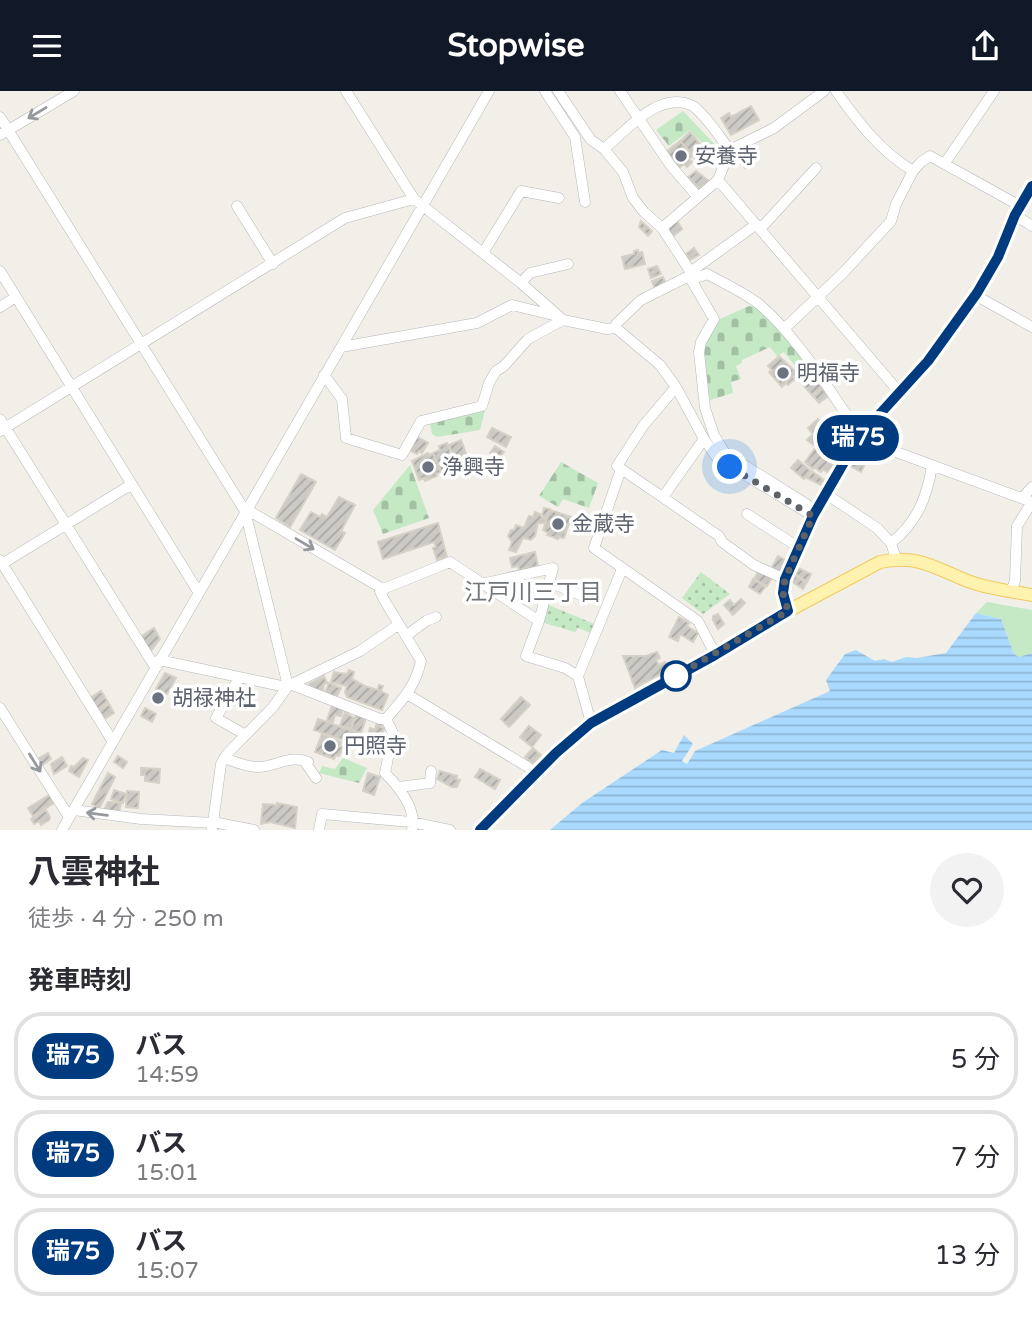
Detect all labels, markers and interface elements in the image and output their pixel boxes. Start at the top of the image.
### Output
icon: menu [28,27,66,65]
text: Stopwise [447,27,585,65]
icon: share [966,27,1004,65]
one-way arrow [27,106,47,120]
place label: 安養寺 [695,144,758,169]
marker: 安養寺 [673,148,689,164]
place label: 明福寺 [797,361,860,386]
marker: 明福寺 [775,365,791,381]
line badge: 瑞75 [818,415,898,461]
text: 瑞75 [831,423,885,452]
your location [712,449,747,484]
place label: 浄興寺 [442,455,505,480]
marker: 浄興寺 [420,459,436,475]
place label: 金蔵寺 [572,512,635,537]
marker: 金蔵寺 [550,516,566,532]
one-way arrow [295,537,315,551]
district label: 江戸川三丁目 [464,579,602,607]
unlabelled marker [661,661,691,691]
place label: 胡禄神社 [172,686,256,711]
marker: 胡禄神社 [150,690,166,706]
place label: 円照寺 [344,734,407,759]
marker: 円照寺 [322,738,338,754]
one-way arrow [28,752,42,772]
one-way arrow [86,807,109,820]
text: 八雲神社 [28,853,160,892]
button: heart [930,853,1004,927]
text: 徒歩 · 4 分 · 250 m [28,905,224,933]
text: 発車時刻 [28,965,132,996]
text: バス [135,1030,187,1061]
text: 瑞75 [46,1041,100,1070]
text: 5 分 [951,1044,1000,1075]
text: 14:59 [135,1061,199,1089]
text: バス [135,1128,187,1159]
text: 瑞75 [46,1139,100,1168]
text: 7 分 [951,1142,1000,1173]
text: 15:01 [135,1159,199,1187]
text: バス [135,1226,187,1257]
text: 瑞75 [46,1237,100,1266]
text: 13 分 [935,1240,1000,1271]
text: 15:07 [135,1257,199,1285]

